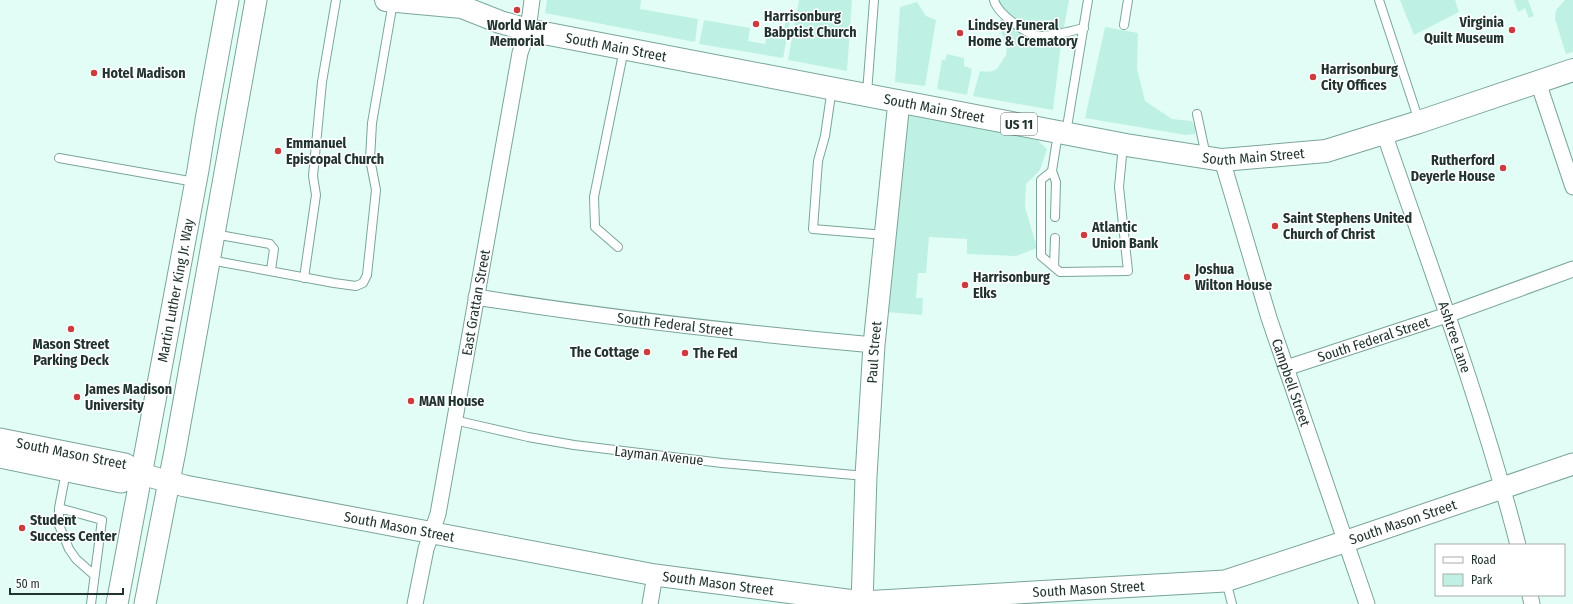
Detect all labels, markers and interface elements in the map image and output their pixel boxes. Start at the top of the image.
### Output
marker: World War Memorial [512,5,522,15]
place label: Harrisonburg Babptist Church [764,8,856,41]
place label: Virginia Quilt Museum [1424,14,1504,47]
place label: World War Memorial [487,17,548,50]
place label: Lindsey Funeral Home & Crematory [968,17,1078,50]
marker: Harrisonburg Babptist Church [751,19,761,29]
marker: Virginia Quilt Museum [1507,25,1517,35]
marker: Lindsey Funeral Home & Crematory [955,28,965,38]
street label: South Main Street [564,29,668,65]
place label: Harrisonburg City Offices [1321,61,1398,94]
place label: Hotel Madison [102,65,186,82]
marker: Hotel Madison [89,68,99,78]
marker: Harrisonburg City Offices [1308,72,1318,82]
street label: South Main Street [882,90,987,126]
road number: US 11 [1001,113,1037,135]
place label: Emmanuel Episcopal Church [286,135,384,168]
street label: South Main Street [1201,144,1306,169]
marker: Emmanuel Episcopal Church [273,146,283,156]
place label: Rutherford Deyerle House [1411,152,1495,185]
marker: Rutherford Deyerle House [1498,163,1508,173]
place label: Saint Stephens United Church of Christ [1283,210,1412,243]
street label: Martin Luther King Jr. Way [154,216,197,364]
place label: Atlantic Union Bank [1091,219,1159,252]
marker: Saint Stephens United Church of Christ [1270,221,1280,231]
marker: Atlantic Union Bank [1079,230,1089,240]
street label: East Grattan Street [458,248,493,357]
place label: Joshua Wilton House [1194,261,1272,294]
place label: Harrisonburg Elks [973,269,1050,302]
marker: Joshua Wilton House [1182,272,1192,282]
marker: Harrisonburg Elks [960,280,970,290]
street label: Ashtree Lane [1435,299,1475,375]
street label: South Federal Street [616,309,734,340]
street label: South Federal Street [1315,313,1432,366]
street label: Paul Street [863,320,885,384]
marker: Mason Street Parking Deck [66,324,76,334]
place label: Mason Street Parking Deck [33,336,111,369]
street label: Campbell Street [1268,336,1314,429]
place label: The Cottage [570,344,639,361]
place label: The Fed [693,345,738,362]
marker: The Cottage [642,347,652,357]
marker: The Fed [680,348,690,358]
place label: James Madison University [84,381,172,414]
marker: James Madison University [72,392,82,402]
place label: MAN House [419,393,484,410]
marker: MAN House [406,396,416,406]
street label: South Mason Street [15,434,129,473]
street label: Layman Avenue [614,443,704,469]
street label: South Mason Street [1347,496,1459,548]
street label: South Mason Street [343,508,456,545]
place label: Student Success Center [30,512,118,545]
marker: Student Success Center [17,523,27,533]
legend [1435,544,1565,596]
text: Road [1471,553,1496,567]
street label: South Mason Street [661,568,775,599]
scale bar [10,570,123,596]
text: Park [1471,573,1493,587]
text: 50 m [16,577,40,591]
street label: South Mason Street [1032,577,1145,601]

